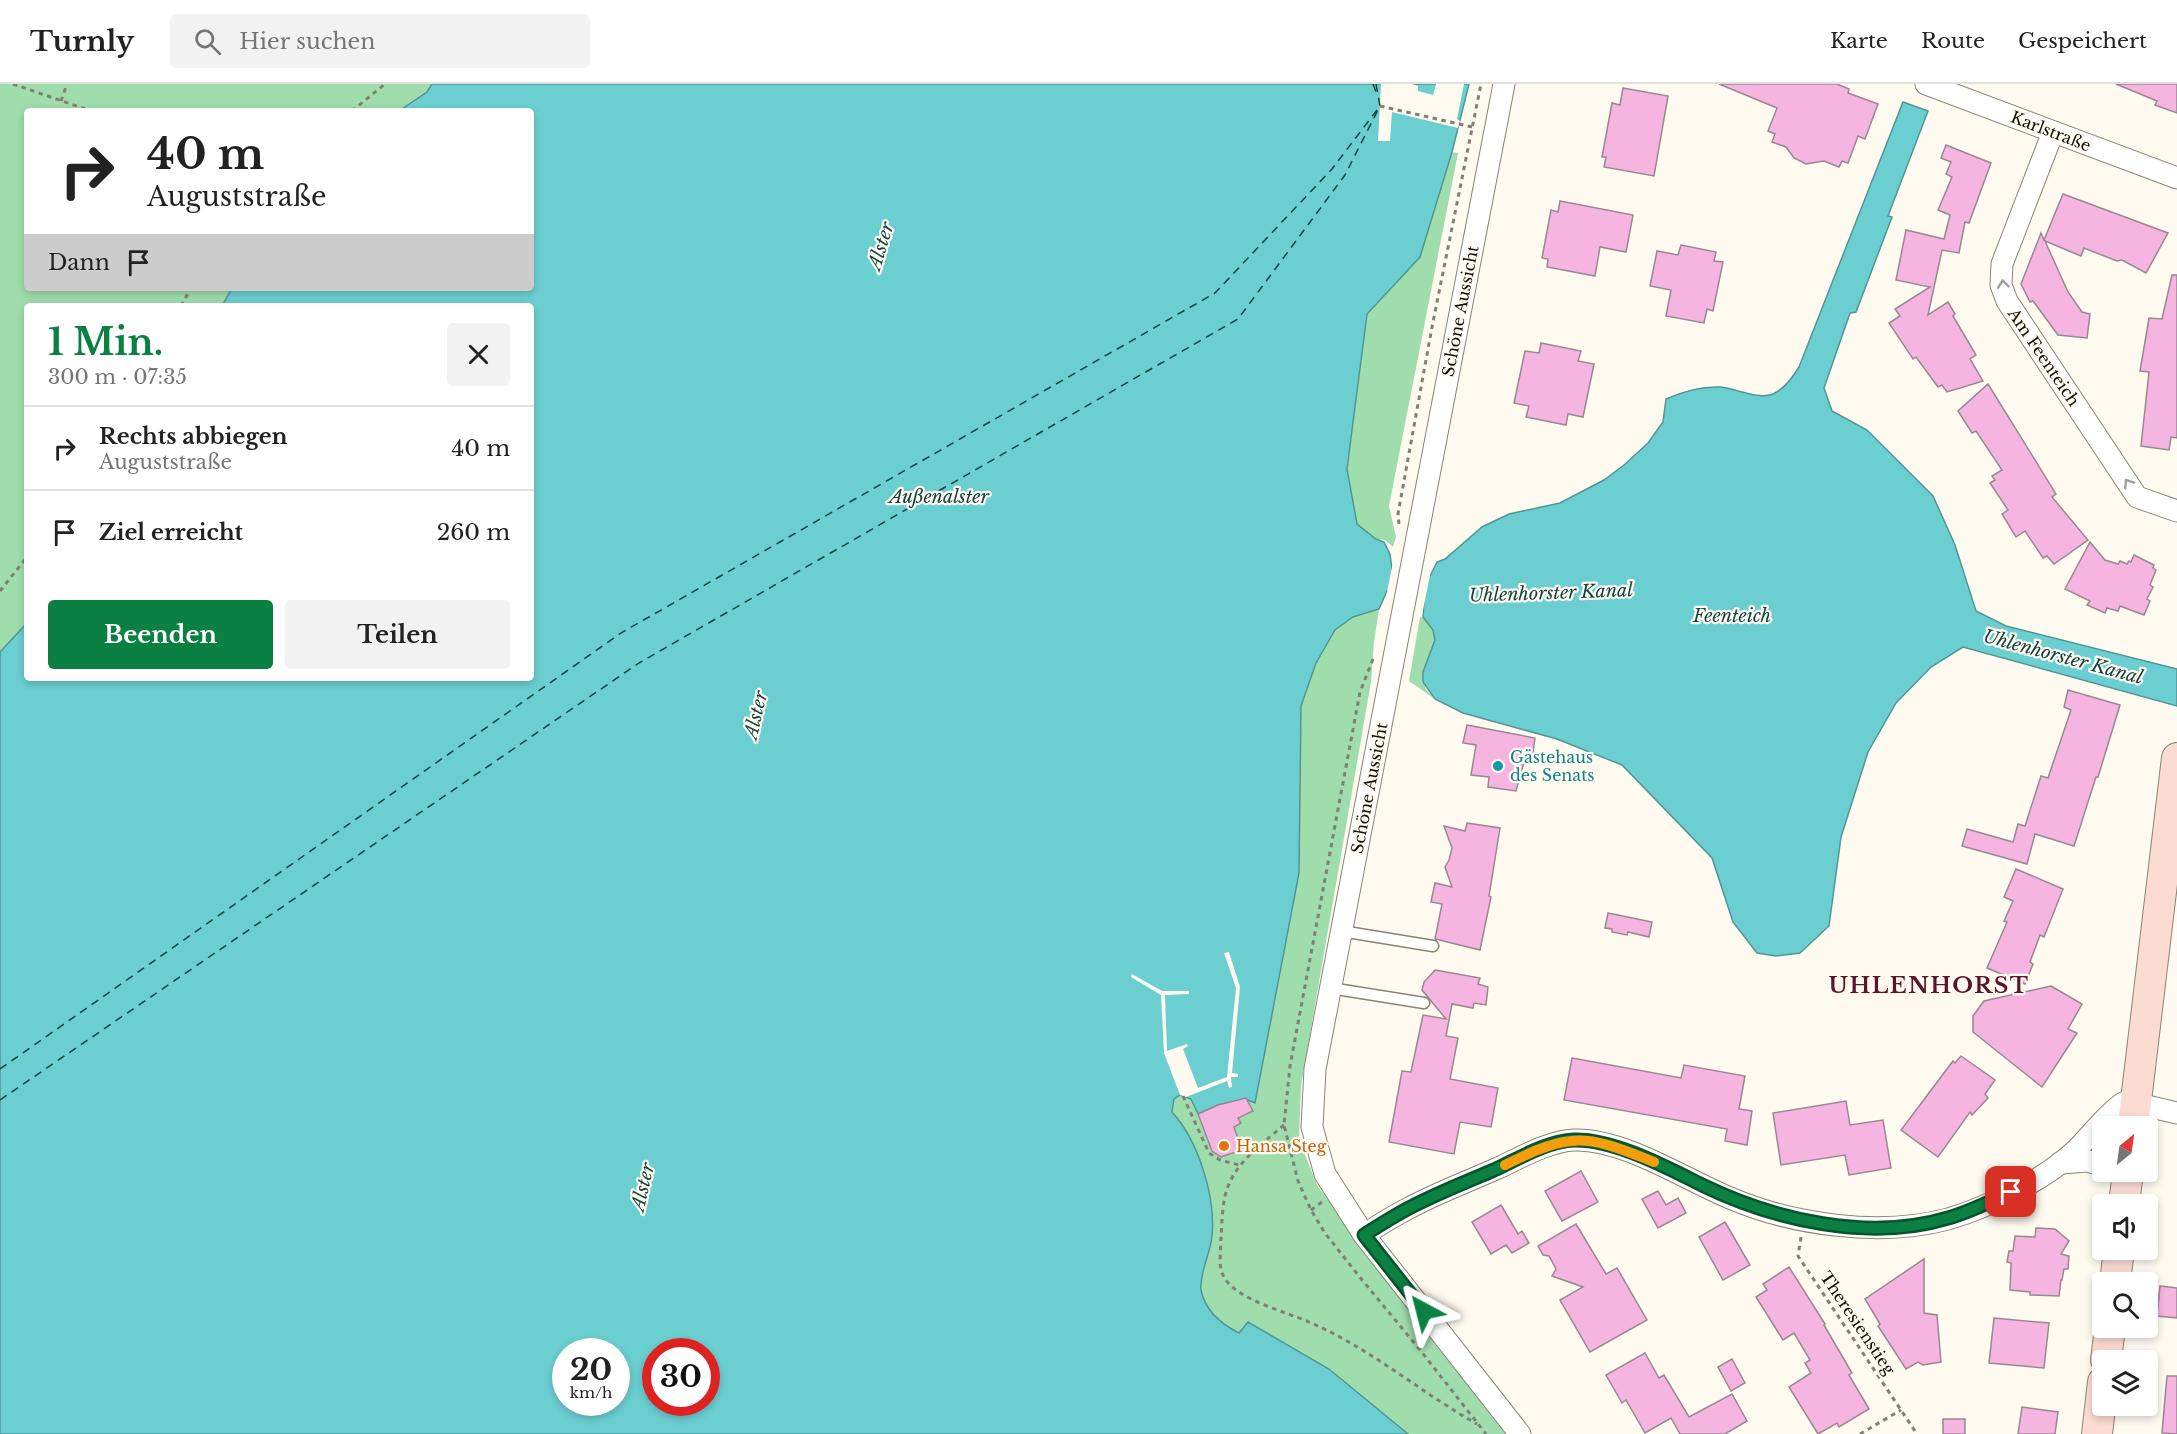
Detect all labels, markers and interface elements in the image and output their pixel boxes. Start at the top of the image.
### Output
search box [170,14,590,68]
text: Turnly [30,24,134,59]
icon: search [191,25,224,58]
text: Hier suchen [239,28,375,55]
text: Karte [1830,28,1888,54]
text: Route [1921,28,1985,54]
text: Gespeichert [2018,28,2147,54]
street label: Karlstraße [2008,107,2094,155]
text: 40 m [147,128,264,180]
icon: right [48,132,126,210]
text: Auguststraße [147,180,327,213]
water label: Alster [863,219,899,274]
street label: Schöne Aussicht [1437,244,1483,378]
icon: arrive [122,246,155,279]
text: Dann [48,249,110,276]
one-way arrow [1997,279,2010,289]
street label: Am Feenteich [2003,303,2084,410]
text: 1 Min. [48,320,163,365]
button: close [447,323,510,386]
text: 300 m · 07:35 [48,365,187,389]
text: Rechts abbiegen [99,423,288,450]
icon: right [48,432,81,465]
text: 40 m [452,435,510,462]
text: Auguststraße [99,450,232,474]
one-way arrow [2124,479,2135,490]
water label: Außenalster [887,486,989,508]
icon: arrive [48,516,81,549]
text: Ziel erreicht [99,519,243,546]
text: 260 m [437,519,510,546]
water label: Uhlenhorster Kanal [1469,579,1634,607]
button: Beenden [48,600,273,669]
button: Teilen [285,600,510,669]
water label: Feenteich [1692,605,1771,627]
water label: Uhlenhorster Kanal [1981,625,2145,689]
water label: Alster [739,688,772,743]
street label: Schöne Aussicht [1346,721,1392,855]
place label: Gästehaus des Senats [1510,747,1595,785]
marker: Gästehaus des Senats [1491,759,1505,773]
district label: UHLENHORST [1829,972,2029,999]
north arrow [2092,1116,2158,1182]
map controls [2092,1116,2158,1416]
place label: Hansa Steg [1236,1136,1327,1156]
marker: Hansa Steg [1217,1139,1231,1153]
water label: Alster [626,1160,659,1215]
pin [1985,1166,2036,1217]
icon: arrive [1994,1175,2027,1208]
button: sound [2092,1194,2158,1260]
street label: Theresienstieg [1816,1268,1900,1379]
button: search [2092,1272,2158,1338]
position arrow [1392,1279,1456,1343]
speed limit sign: 30 [642,1338,720,1416]
button: layers [2092,1350,2158,1416]
text: 20 [570,1351,612,1388]
text: km/h [570,1383,612,1402]

